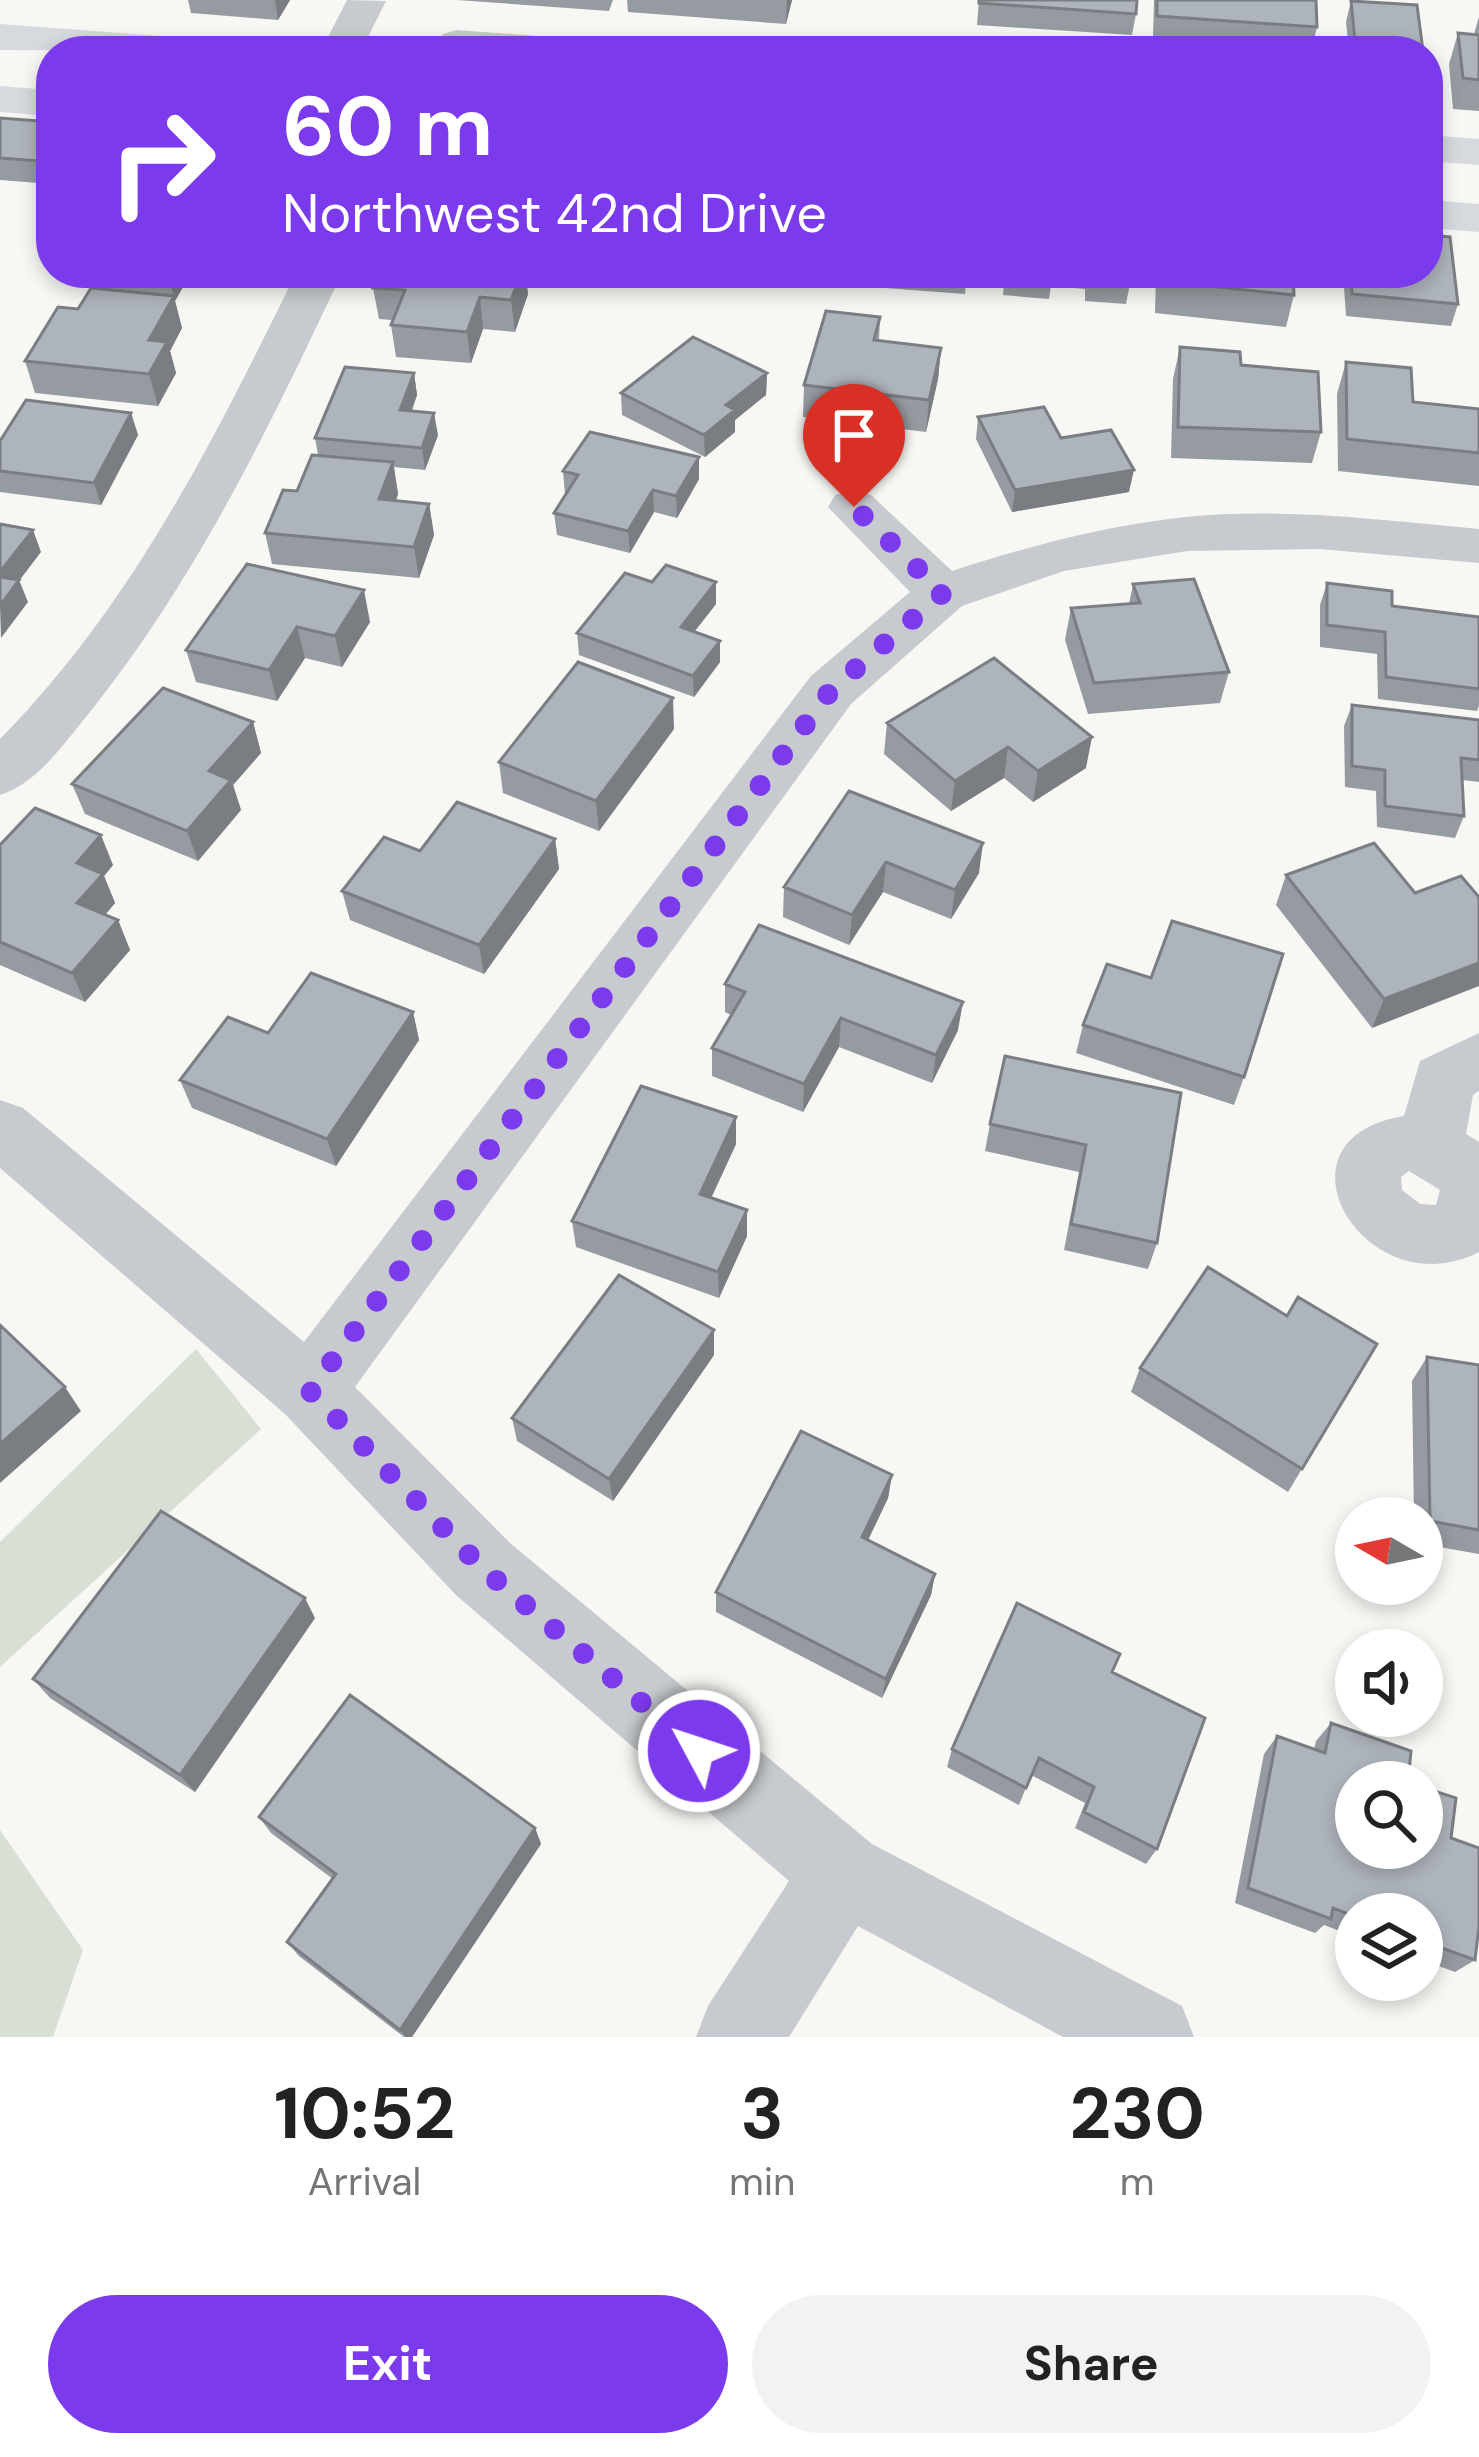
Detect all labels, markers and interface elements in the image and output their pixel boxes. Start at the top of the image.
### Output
text: 60 m [282,72,493,181]
icon: right [84,84,240,240]
text: Northwest 42nd Drive [282,178,827,249]
pin [803,384,905,507]
icon: arrive [821,402,887,468]
north arrow [1335,1497,1443,1605]
map controls [1335,1497,1443,2001]
button: sound [1335,1629,1443,1737]
position arrow [636,1688,762,1814]
button: search [1335,1761,1443,1869]
button: layers [1335,1893,1443,2001]
text: 10:52 [274,2067,455,2160]
text: 3 [740,2067,784,2160]
text: 230 [1069,2067,1205,2160]
text: Arrival [308,2156,421,2207]
text: min [729,2156,795,2207]
text: m [1120,2156,1155,2207]
button: Exit [48,2295,728,2433]
button: Share [752,2295,1431,2433]

